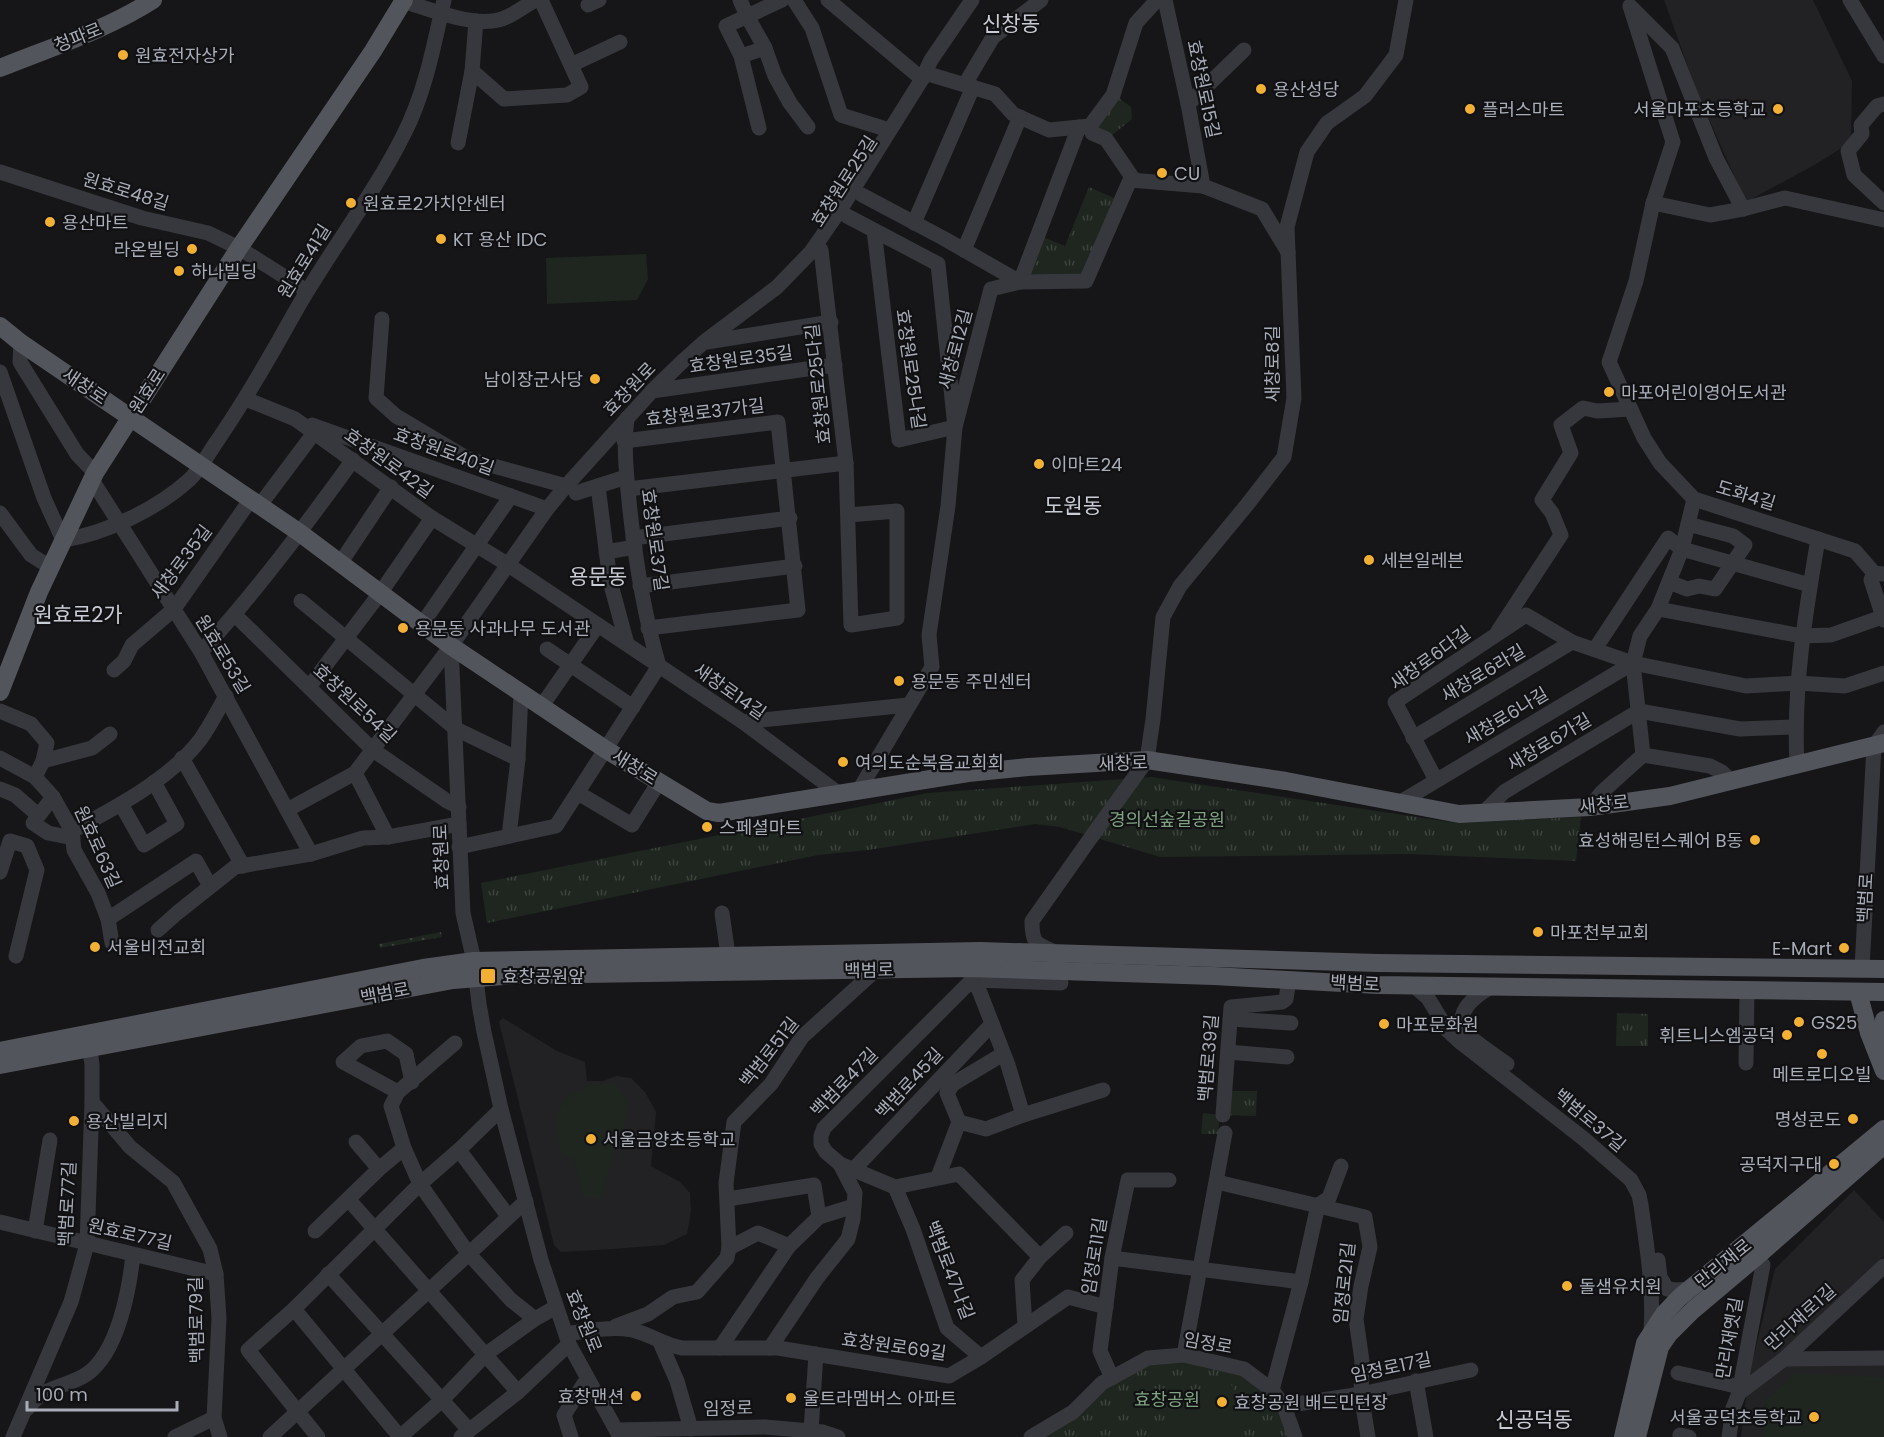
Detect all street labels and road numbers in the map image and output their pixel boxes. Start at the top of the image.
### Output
street label: 청파로 [50,16,106,58]
street label: 효창원로15길 [1181,38,1227,140]
street label: 효창원로25길 [805,130,883,232]
street label: 원효로48길 [80,166,172,216]
street label: 원효로41길 [271,219,337,303]
street label: 새창로12길 [932,306,978,392]
street label: 효창원로25나길 [890,307,932,431]
street label: 효창원로25다길 [799,323,837,445]
street label: 새창로8길 [1260,325,1285,403]
street label: 효창원로35길 [687,339,795,379]
street label: 효창원로 [597,356,661,422]
street label: 새창로 [57,362,113,410]
street label: 원효로 [123,363,171,419]
street label: 효창원로37가길 [644,392,766,432]
street label: 효창원로40길 [390,421,498,481]
street label: 효창원로42길 [339,422,439,504]
street label: 도화4길 [1713,474,1779,516]
street label: 효창원로37길 [635,487,675,593]
street label: 새창로35길 [144,519,218,605]
street label: 원효로53길 [190,610,256,698]
street label: 새창로6다길 [1385,620,1475,696]
street label: 새창로6라길 [1436,638,1530,708]
street label: 새창로14길 [689,657,771,725]
street label: 효창원로54길 [308,658,402,748]
street label: 새창로6나길 [1459,681,1553,751]
street label: 새창로6가길 [1502,707,1596,777]
street label: 새창로 [607,743,663,791]
street label: 새창로 [1098,750,1148,776]
street label: 새창로 [1578,789,1630,819]
street label: 원효로63길 [69,802,127,892]
street label: 효창원로 [427,823,455,891]
street label: 백범로 [1851,873,1879,923]
street label: 백범로 [844,957,894,983]
street label: 백범로 [1330,969,1380,997]
street label: 백범로 [358,976,412,1010]
street label: 백범로51길 [734,1011,804,1093]
street label: 백범로39길 [1192,1013,1224,1103]
street label: 백범로47길 [805,1042,883,1122]
street label: 백범로45길 [870,1042,948,1124]
street label: 백범로37길 [1549,1083,1631,1157]
street label: 백범로77길 [52,1160,82,1248]
street label: 원효로77길 [85,1212,175,1256]
street label: 임정로11길 [1076,1216,1112,1296]
street label: 백범로47나길 [920,1217,980,1323]
street label: 만리재로 [1689,1232,1757,1294]
street label: 임정로21길 [1327,1241,1361,1325]
street label: 백범로79길 [183,1276,209,1364]
street label: 만리재로1길 [1759,1278,1841,1356]
street label: 효창원로 [560,1286,608,1356]
street label: 만리재옛길 [1709,1295,1749,1381]
street label: 효창원로69길 [840,1326,948,1366]
street label: 임정로 [1181,1326,1235,1360]
street label: 임정로17길 [1348,1346,1434,1388]
street label: 임정로 [703,1395,753,1421]

